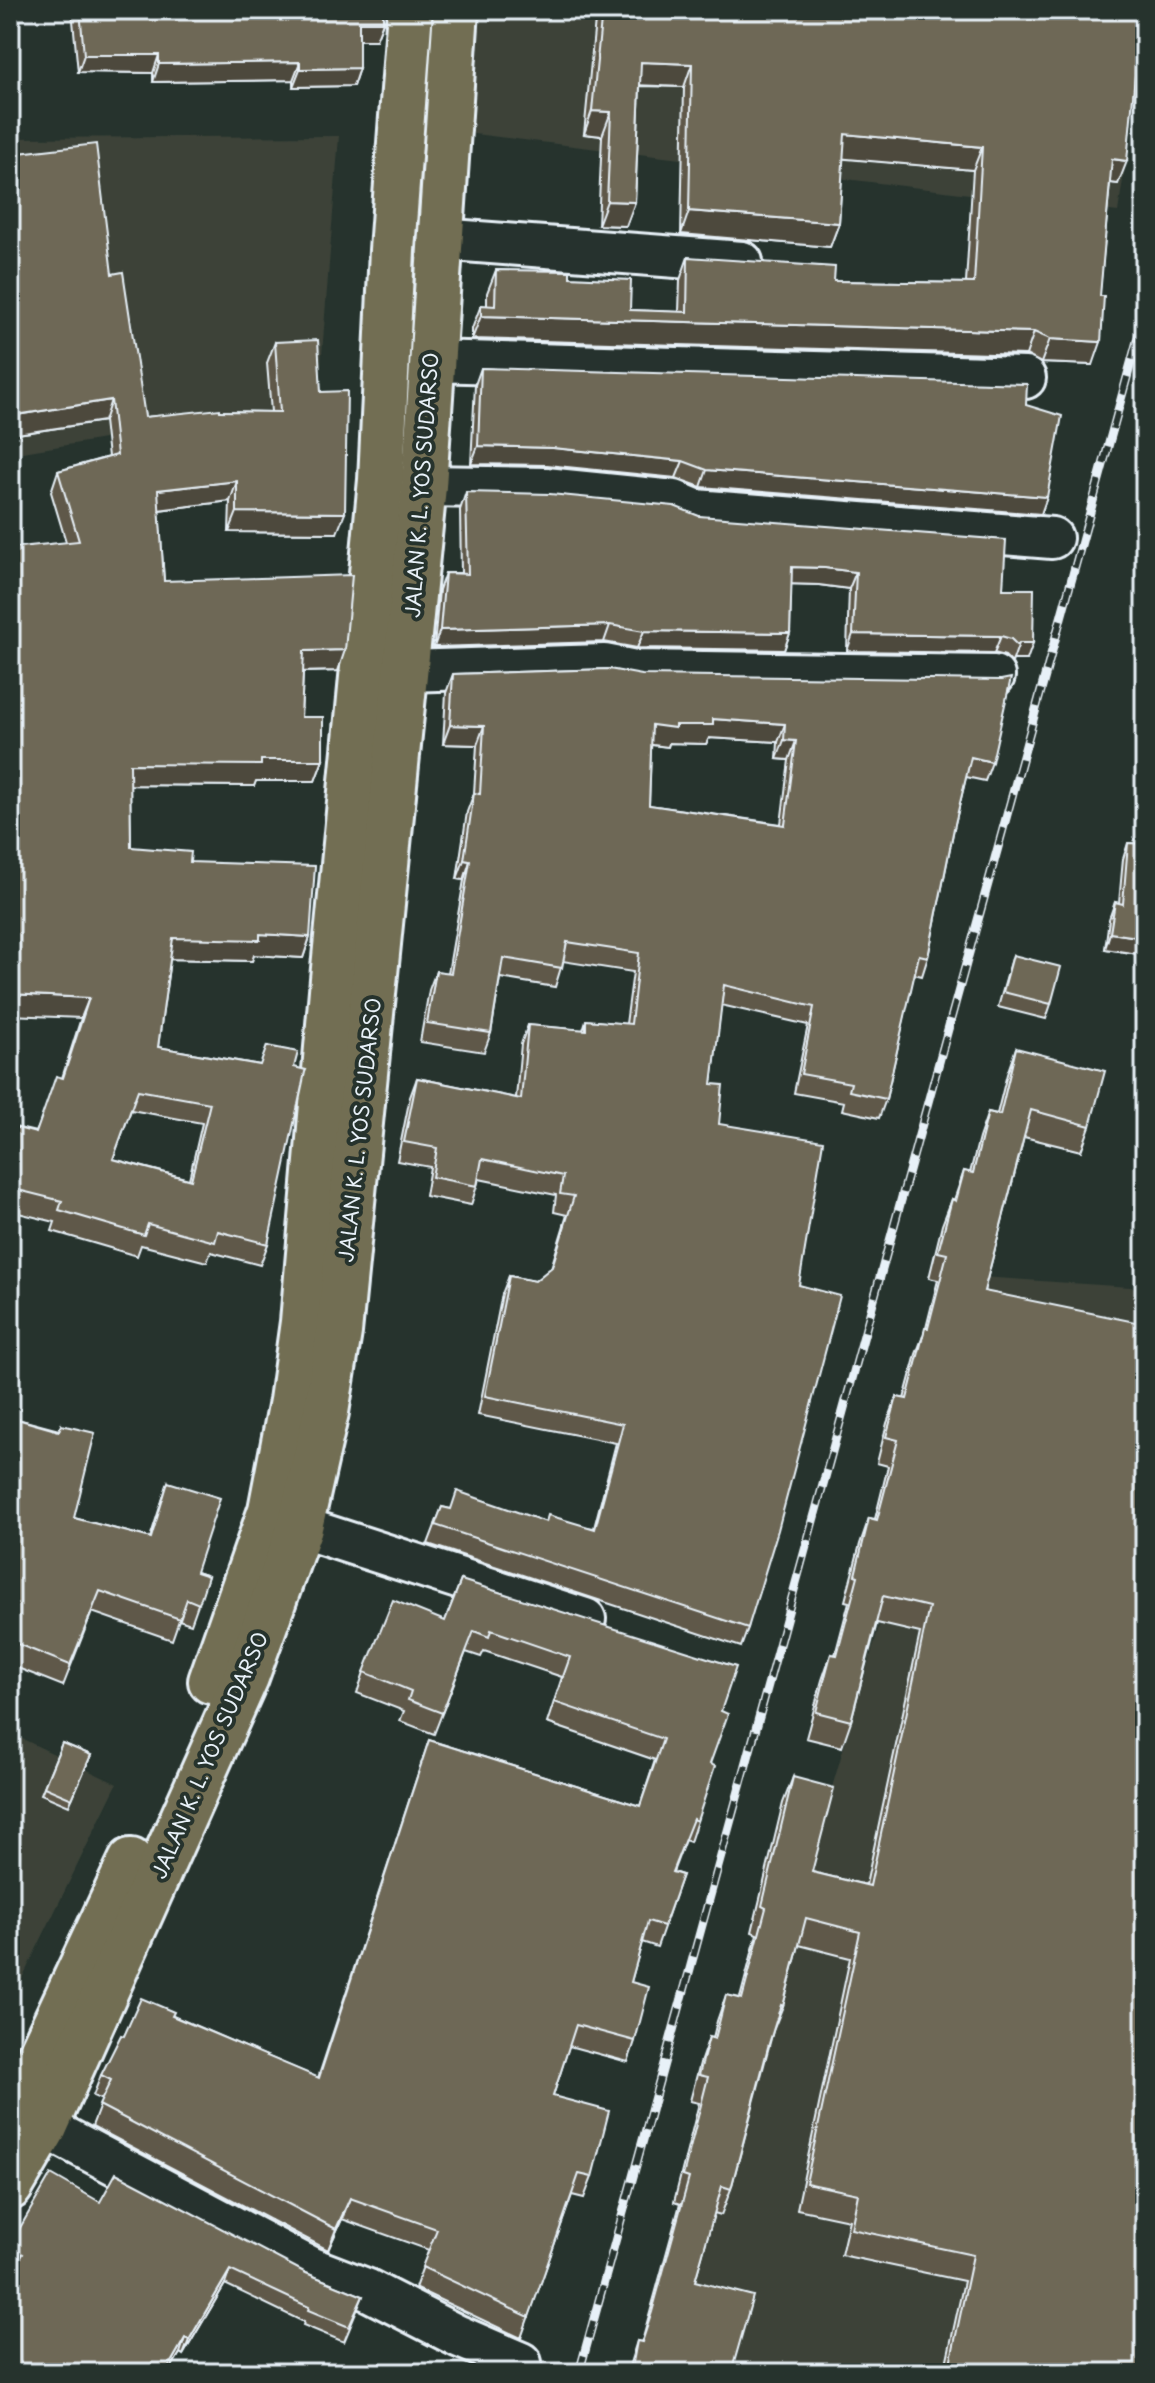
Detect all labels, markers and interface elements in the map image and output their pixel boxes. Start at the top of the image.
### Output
street label: JALAN K. L. YOS SUDARSO [397,351,445,619]
street label: JALAN K. L. YOS SUDARSO [330,996,388,1264]
street label: JALAN K. L. YOS SUDARSO [143,1627,275,1883]

